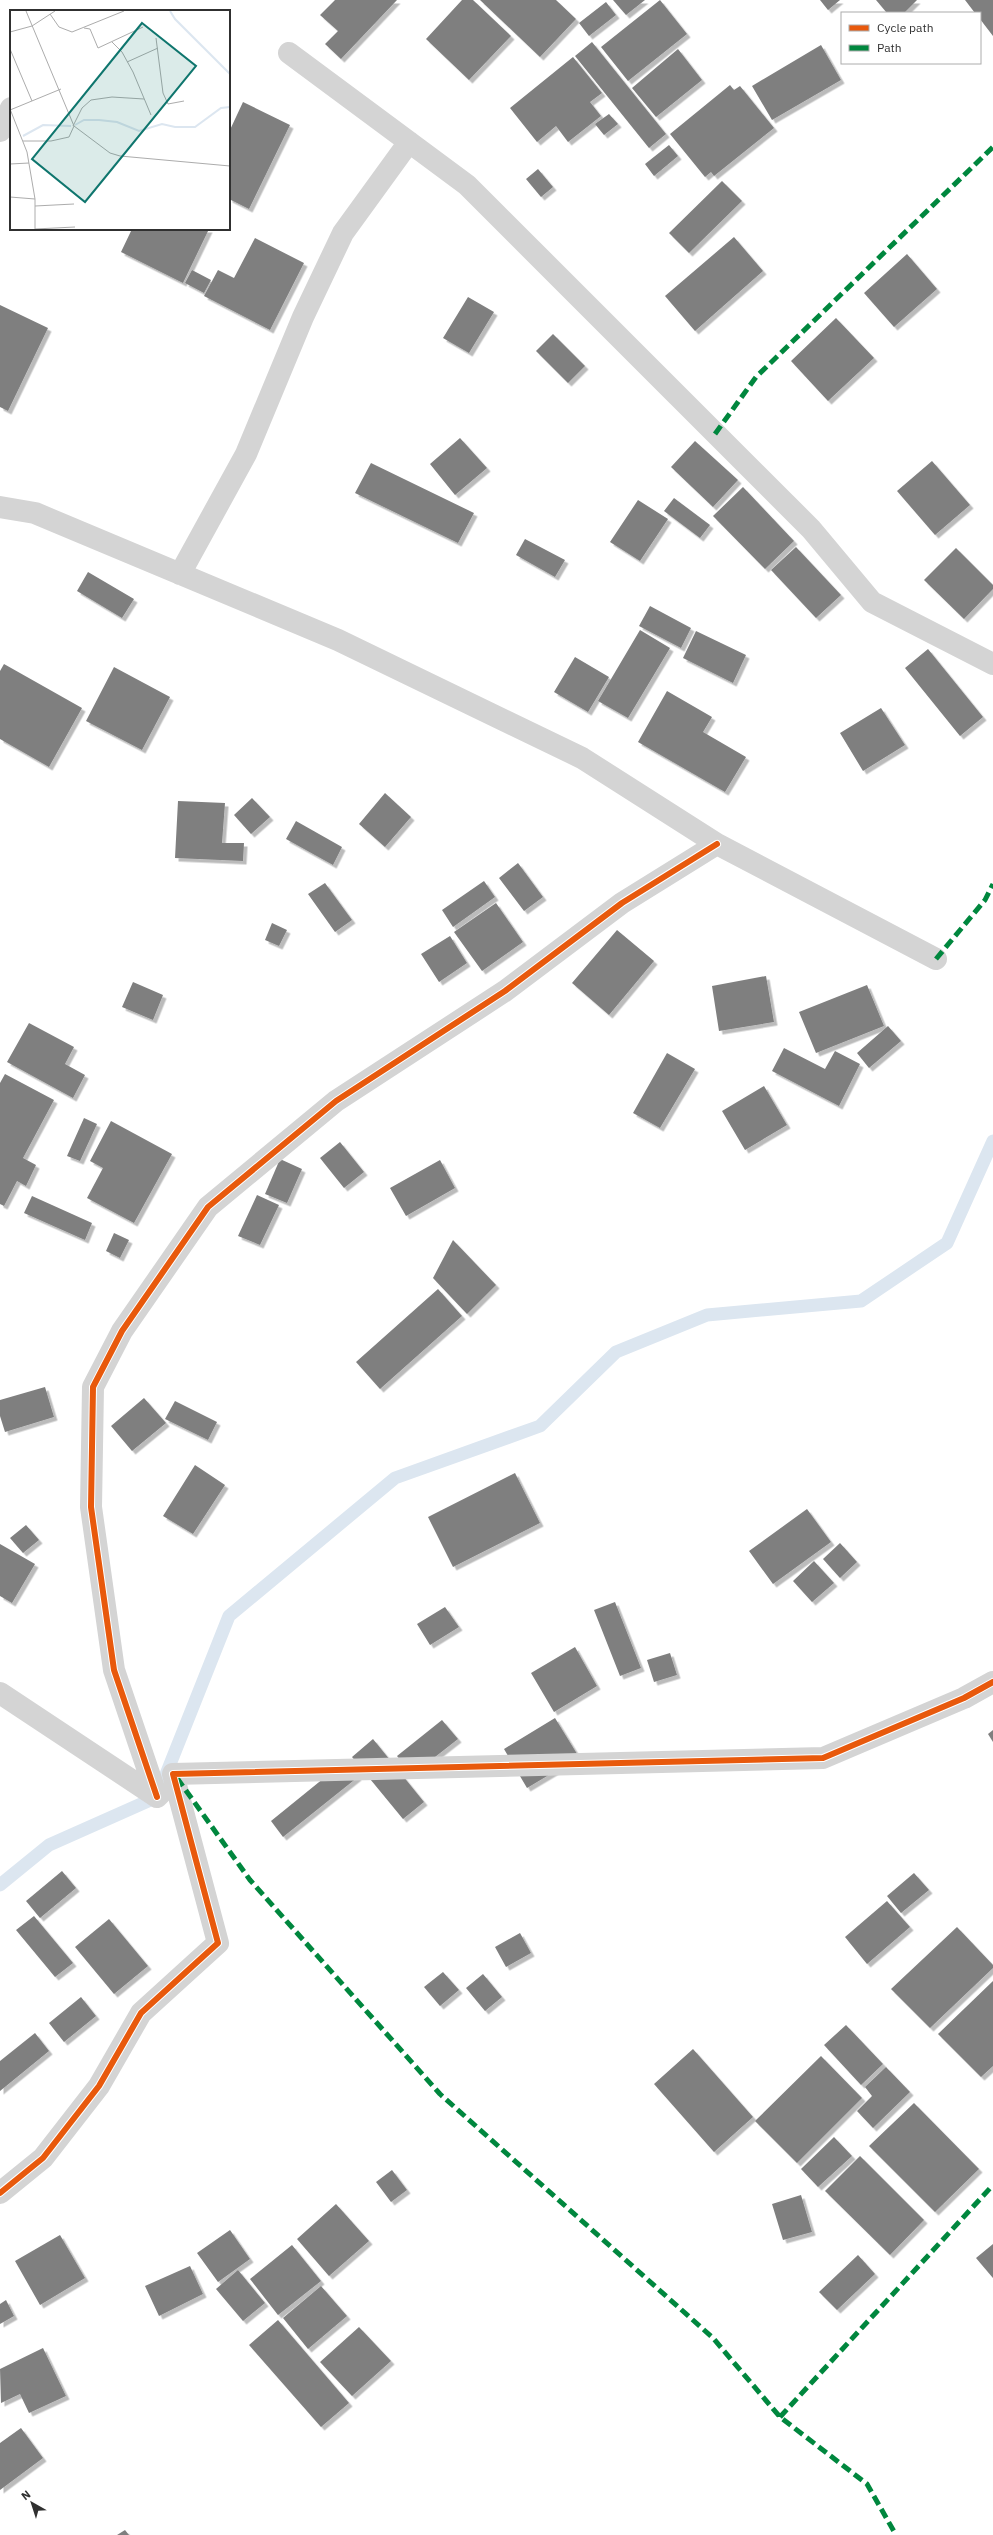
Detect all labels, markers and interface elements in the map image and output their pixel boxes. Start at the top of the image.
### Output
inset map [10,10,230,230]
legend [841,12,981,64]
text: Cycle path [877,20,934,35]
text: Path [877,40,902,55]
north arrow [12,2483,52,2523]
text: N [18,2487,33,2503]

